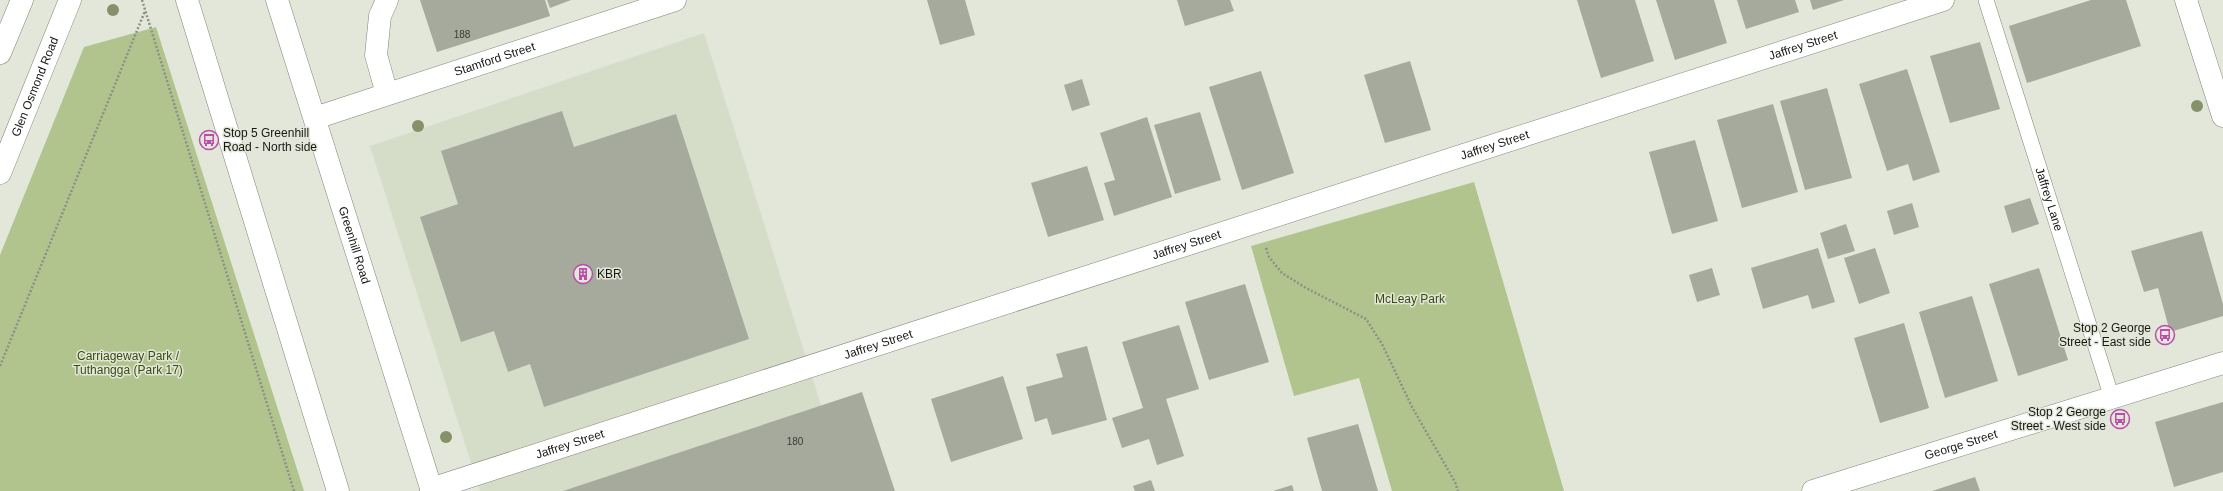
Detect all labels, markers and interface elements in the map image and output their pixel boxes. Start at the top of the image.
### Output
street label: Jaffrey Street [1767,27,1840,63]
house number: 188 [454,29,471,40]
street label: Glen Osmond Road [8,35,61,139]
street label: Stamford Street [452,39,537,79]
place label: Stop 5 Greenhill Road - North side [223,126,317,154]
street label: Jaffrey Street [1459,127,1531,163]
bus stop icon: Stop 5 Greenhill Road - North side [198,129,220,151]
street label: Jaffrey Lane [2032,166,2066,233]
street label: Greenhill Road [336,205,373,285]
street label: Jaffrey Street [1150,227,1223,262]
building icon: KBR [572,263,594,285]
place label: KBR [597,267,622,281]
park label: McLeay Park [1375,292,1446,306]
place label: Stop 2 George Street - East side [2059,321,2151,349]
bus stop icon: Stop 2 George Street - East side [2154,324,2176,346]
street label: Jaffrey Street [842,327,915,362]
park label: Carriageway Park / Tuthangga (Park 17) [73,349,183,377]
place label: Stop 2 George Street - West side [2011,405,2106,433]
bus stop icon: Stop 2 George Street - West side [2109,408,2131,430]
street label: Jaffrey Street [534,426,607,462]
street label: George Street [1923,427,2000,463]
house number: 180 [787,436,804,447]

